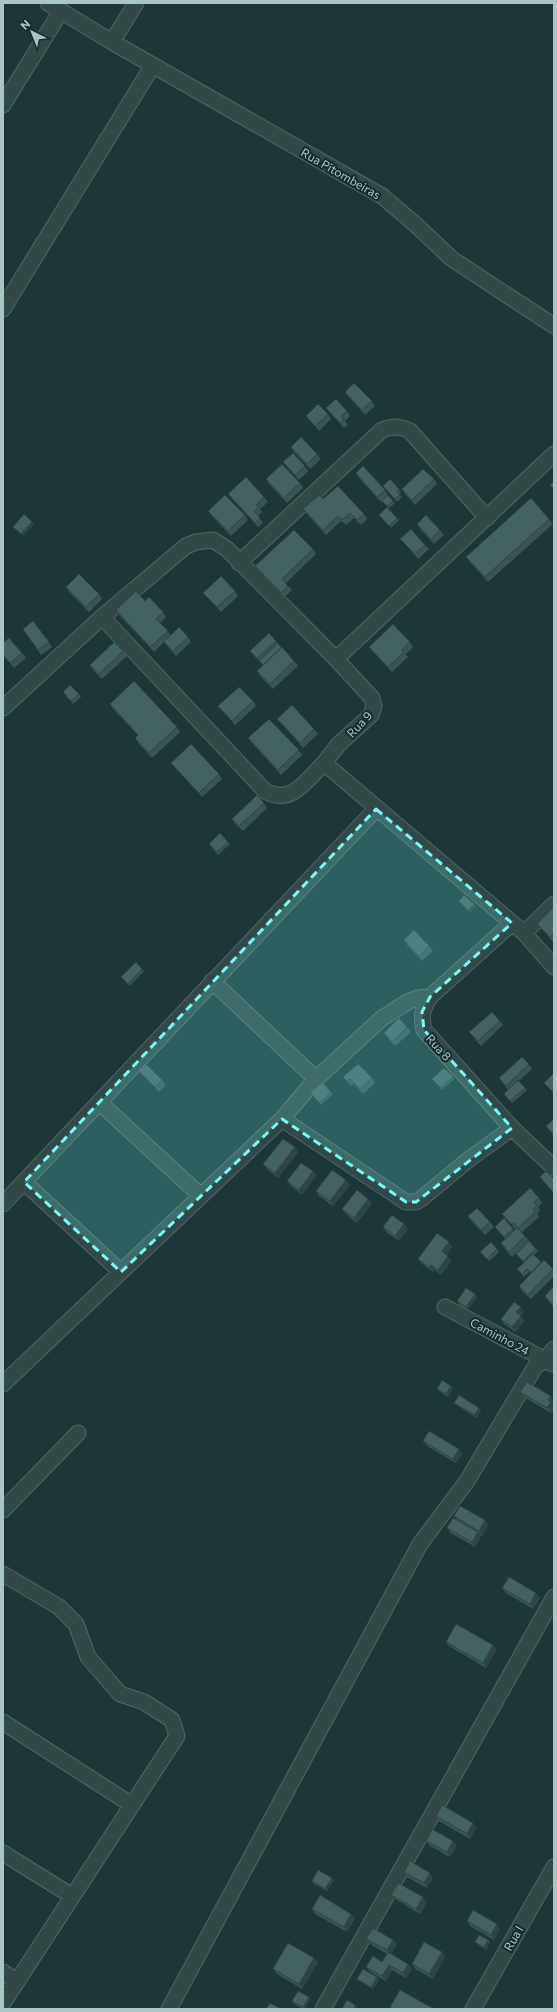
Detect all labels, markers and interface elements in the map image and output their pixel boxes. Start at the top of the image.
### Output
north arrow [12,12,52,52]
text: N [17,17,32,32]
street label: Rua Pitombeiras [299,145,383,201]
street label: Rua 9 [343,708,375,740]
street label: Rua 8 [424,1031,454,1063]
street label: Caminho 24 [468,1315,532,1357]
street label: Rua I [500,1923,526,1953]

